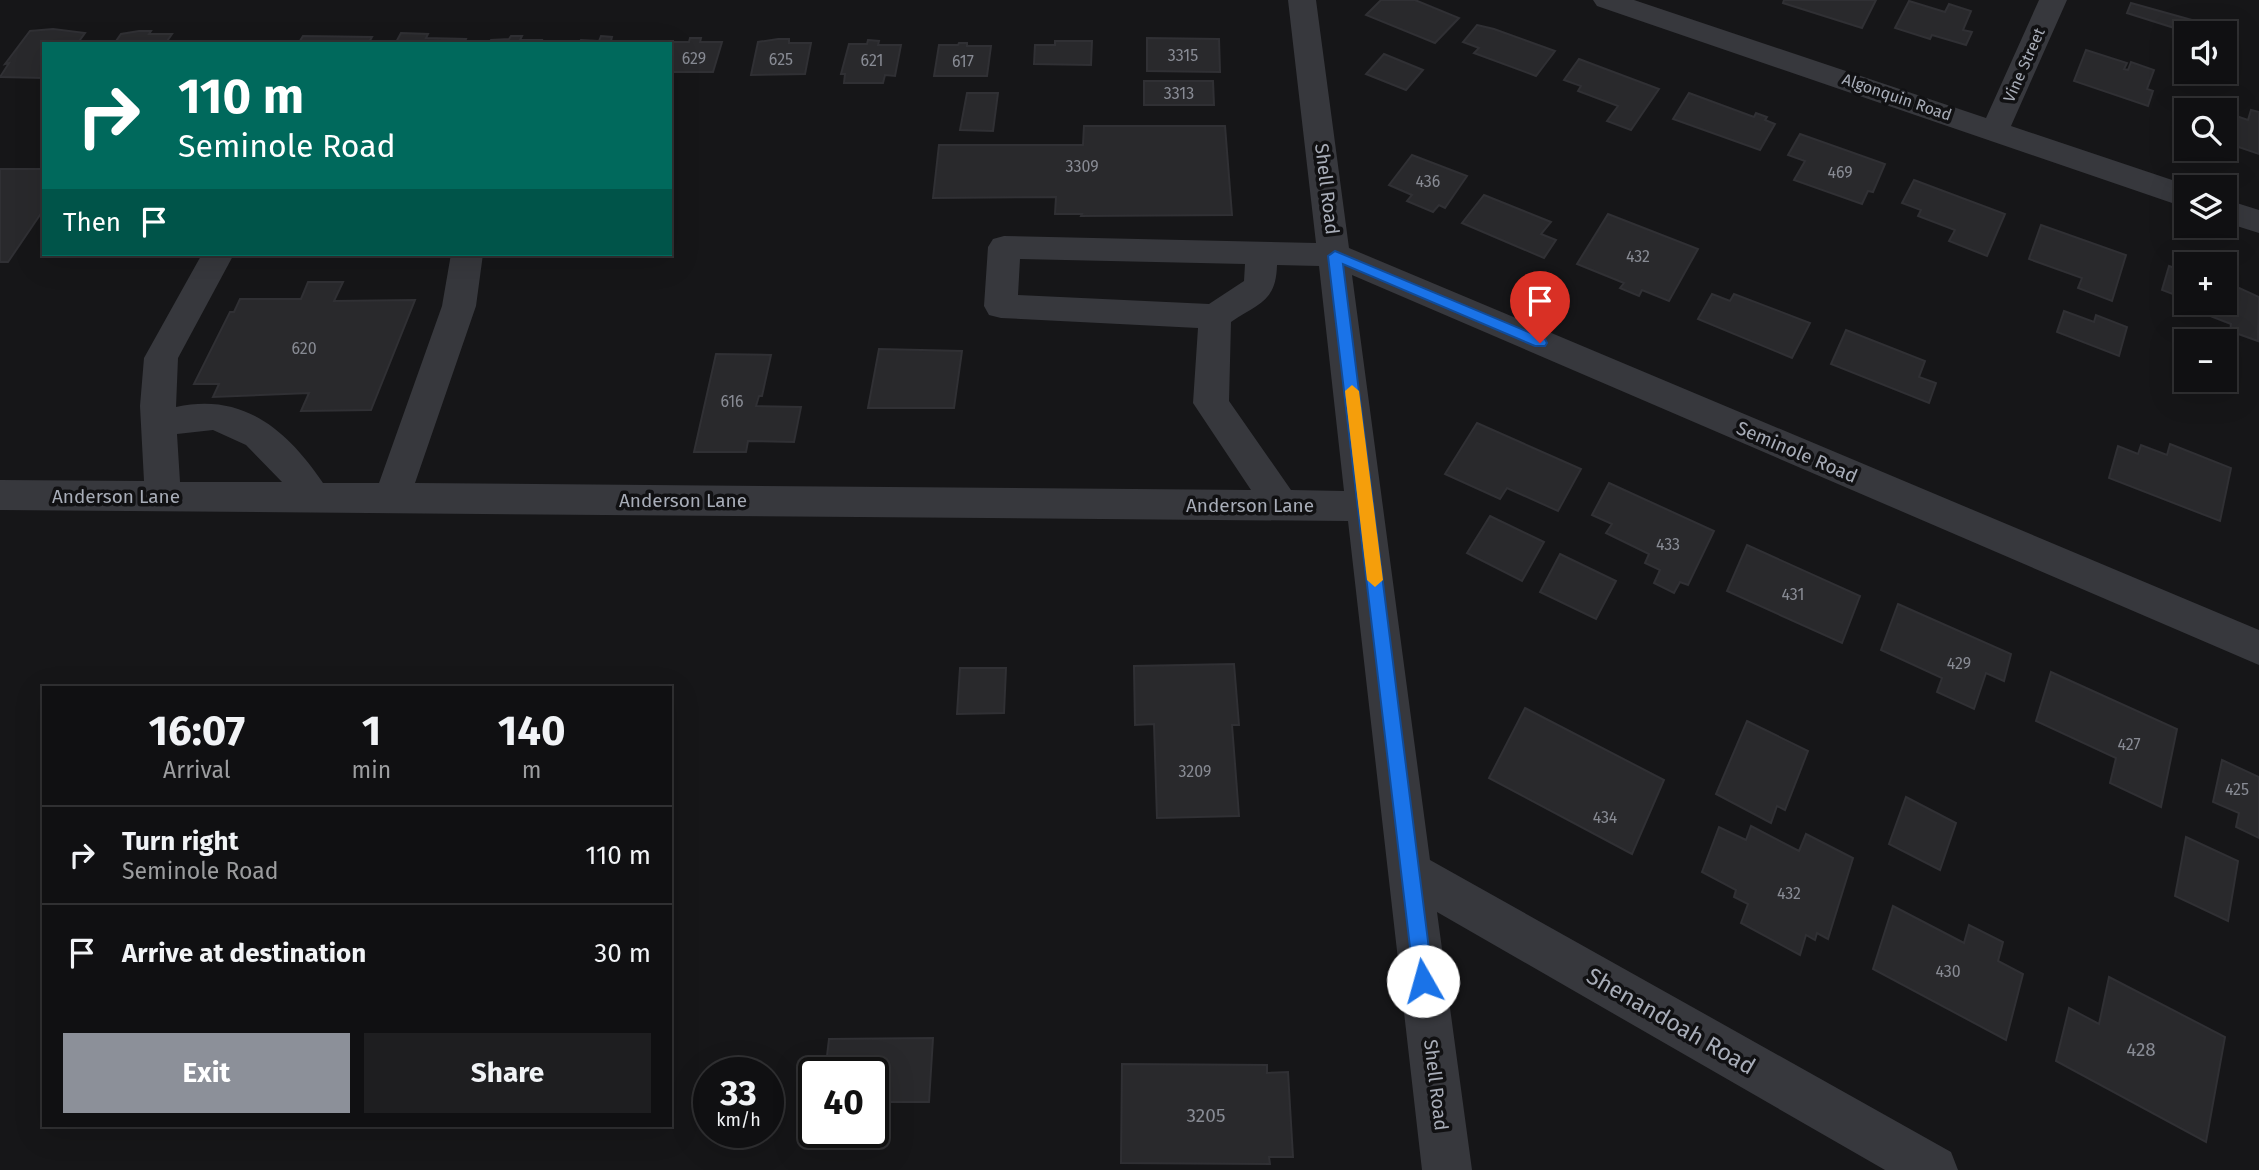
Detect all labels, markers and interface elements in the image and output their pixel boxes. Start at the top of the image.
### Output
map controls [2174,21,2237,392]
button: sound [2174,21,2237,84]
street label: Vine Street [1999,25,2049,105]
house number: 3315 [1168,46,1198,65]
house number: 629 [682,49,706,68]
house number: 625 [769,50,793,69]
house number: 621 [861,51,883,70]
house number: 617 [952,52,974,71]
text: 110 m [178,67,304,126]
street label: Algonquin Road [1840,69,1954,125]
icon: right [63,70,154,161]
house number: 3313 [1164,84,1194,103]
button: search [2174,98,2237,161]
text: Seminole Road [178,127,396,165]
street label: Shell Road [1310,142,1344,236]
house number: 3309 [1065,157,1099,176]
house number: 469 [1827,163,1853,182]
house number: 436 [1416,172,1440,191]
button: layers [2174,175,2237,238]
icon: arrive [135,203,173,241]
text: Then [63,207,121,238]
house number: 432 [1626,247,1650,266]
button: + [2174,252,2237,315]
pin [1510,271,1570,343]
icon: arrive [1521,282,1559,320]
button: − [2174,329,2237,392]
house number: 620 [291,339,317,358]
house number: 616 [720,392,744,411]
street label: Seminole Road [1733,416,1861,488]
street label: Anderson Lane [52,485,180,508]
street label: Anderson Lane [619,489,747,512]
street label: Anderson Lane [1186,494,1314,517]
house number: 433 [1656,535,1680,554]
house number: 431 [1782,585,1804,604]
house number: 429 [1947,654,1971,673]
text: 16:07 [148,706,245,756]
text: 1 [362,706,381,756]
text: 140 [498,706,566,756]
house number: 427 [2117,735,2141,754]
text: Arrival [163,756,230,784]
text: min [352,756,391,784]
text: m [522,756,541,784]
house number: 3209 [1179,762,1211,781]
house number: 425 [2225,780,2249,799]
house number: 434 [1593,808,1618,827]
text: Turn right [122,826,239,857]
icon: right [63,836,101,874]
text: 110 m [585,840,651,871]
text: Seminole Road [122,857,278,885]
house number: 432 [1777,884,1801,903]
icon: arrive [63,934,101,972]
text: Arrive at destination [122,938,366,969]
text: 30 m [594,938,651,969]
position arrow [1386,944,1460,1018]
street label: Shenandoah Road [1582,961,1760,1081]
house number: 430 [1935,962,1961,981]
button: Exit [63,1033,350,1113]
button: Share [364,1033,651,1113]
street label: Shell Road [1419,1038,1453,1132]
house number: 428 [2126,1038,2156,1061]
speed limit sign: 40 [798,1057,889,1148]
text: 33 [720,1072,757,1114]
house number: 3205 [1187,1104,1225,1127]
text: km/h [716,1109,761,1131]

